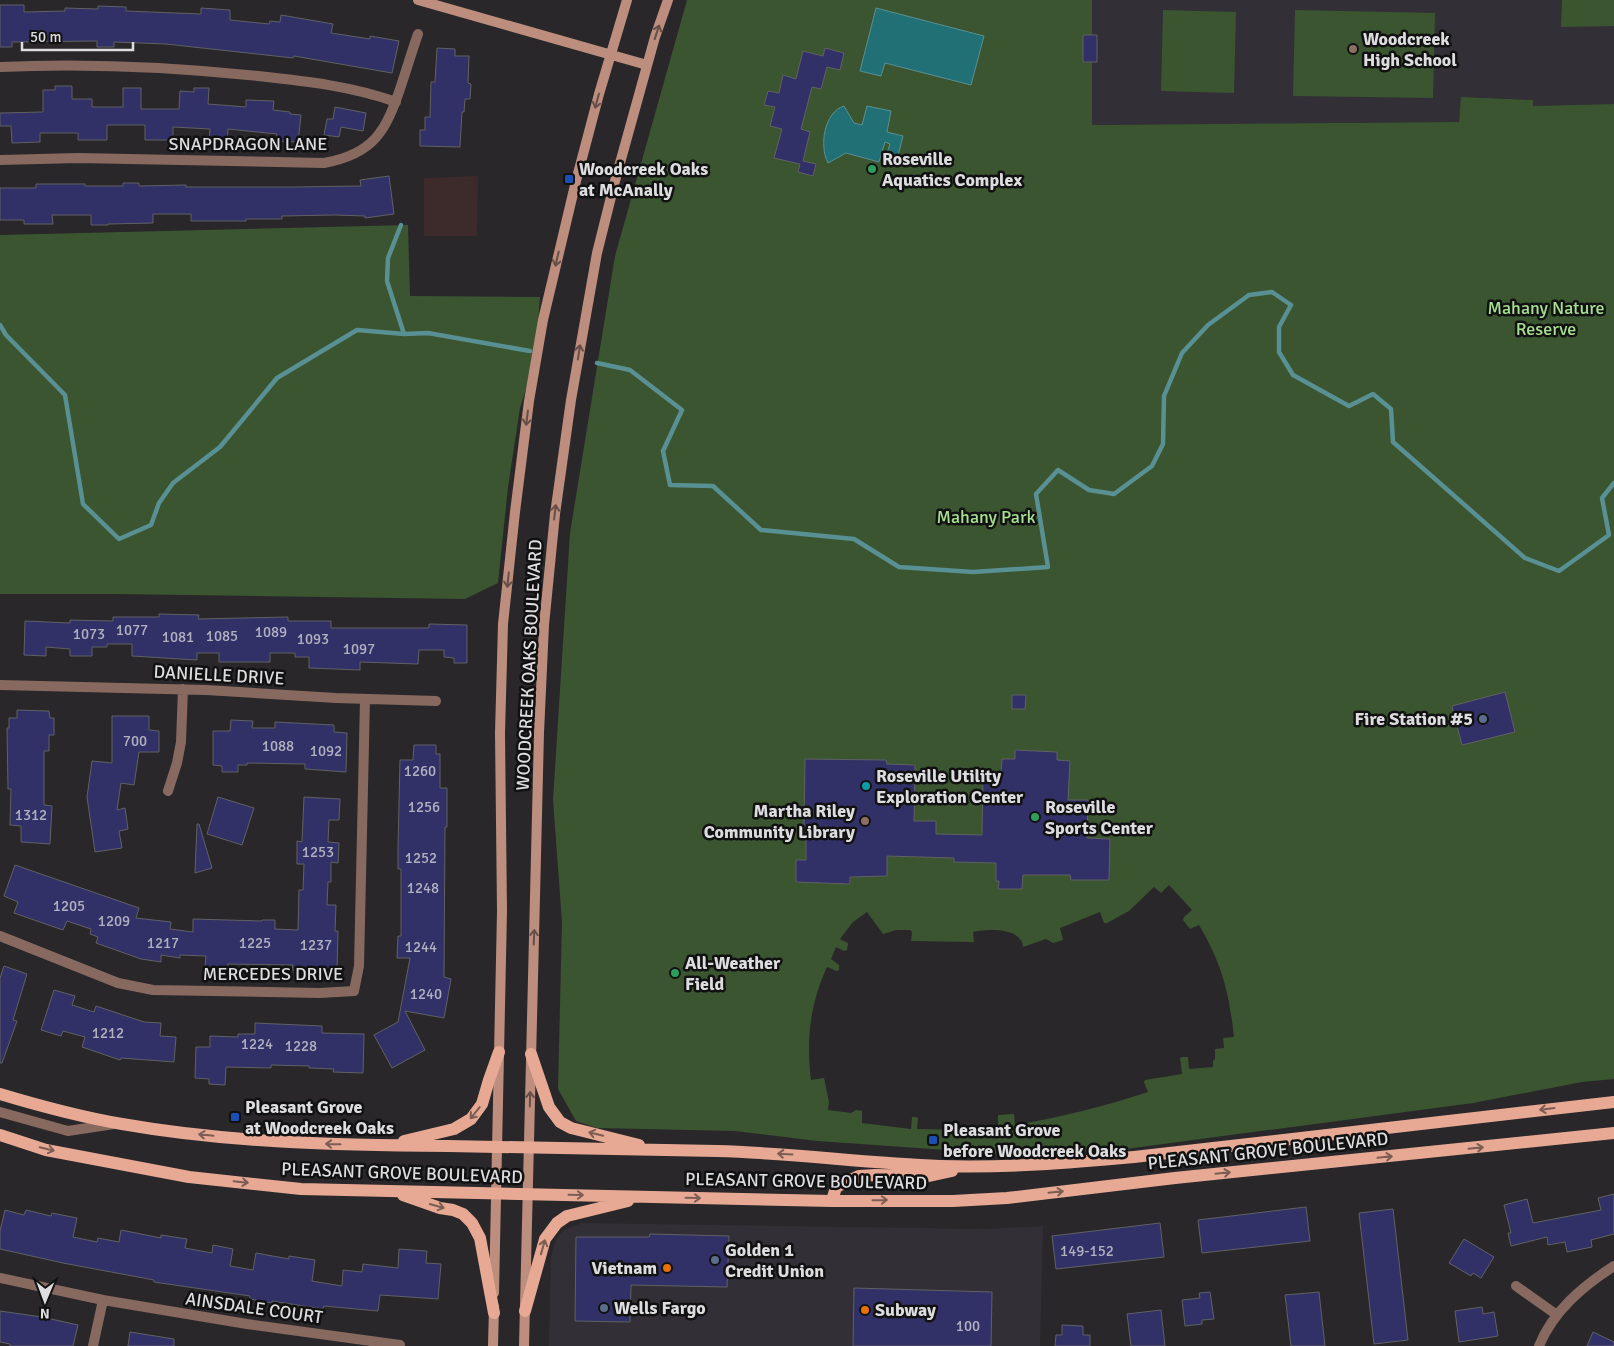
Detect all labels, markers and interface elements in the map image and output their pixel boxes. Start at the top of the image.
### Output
scale bar [22,20,134,52]
one-way arrow [653,25,662,41]
text: 50 m [30,28,61,46]
place label: Woodcreek High School [1363,28,1457,71]
marker: Woodcreek High School [1347,43,1359,55]
one-way arrow [592,93,602,109]
street label: SNAPDRAGON LANE [169,133,327,155]
place label: Roseville Aquatics Complex [882,148,1022,191]
place label: Woodcreek Oaks at McAnally [579,158,708,201]
marker: Roseville Aquatics Complex [866,163,878,175]
marker: Woodcreek Oaks at McAnally [563,173,575,185]
one-way arrow [552,250,561,266]
park label: Mahany Nature Reserve [1487,297,1605,340]
one-way arrow [574,344,584,360]
one-way arrow [521,410,531,426]
one-way arrow [550,505,560,521]
park label: Mahany Park [936,506,1036,528]
street label: WOODCREEK OAKS BOULEVARD [511,539,547,791]
one-way arrow [503,571,513,587]
house number: 1077 [116,621,148,639]
house number: 1089 [255,623,287,641]
house number: 1073 [73,625,105,643]
house number: 1085 [206,627,238,645]
house number: 1081 [162,628,194,646]
house number: 1093 [297,630,329,648]
house number: 1097 [343,640,375,658]
street label: DANIELLE DRIVE [153,661,285,689]
place label: Fire Station #5 [1354,708,1473,730]
marker: Fire Station #5 [1477,713,1489,725]
house number: 700 [123,732,147,750]
house number: 1088 [262,737,294,755]
house number: 1092 [310,742,342,760]
house number: 1260 [404,762,436,780]
place label: Roseville Utility Exploration Center [876,765,1024,808]
marker: Roseville Utility Exploration Center [860,780,872,792]
place label: Roseville Sports Center [1045,796,1154,839]
house number: 1256 [408,798,440,816]
place label: Martha Riley Community Library [704,800,855,843]
house number: 1312 [15,806,47,824]
marker: Roseville Sports Center [1029,811,1041,823]
marker: Martha Riley Community Library [859,815,871,827]
house number: 1253 [302,843,334,861]
house number: 1252 [405,849,437,867]
house number: 1248 [407,879,439,897]
house number: 1205 [53,897,85,915]
house number: 1209 [98,912,130,930]
one-way arrow [530,929,539,945]
house number: 1217 [147,934,179,952]
house number: 1225 [239,934,271,952]
house number: 1237 [300,936,332,954]
house number: 1244 [405,938,437,956]
place label: All-Weather Field [685,952,781,995]
street label: MERCEDES DRIVE [203,963,343,985]
marker: All-Weather Field [669,967,681,979]
house number: 1240 [410,985,442,1003]
house number: 1212 [92,1024,124,1042]
house number: 1224 [241,1035,273,1053]
house number: 1228 [285,1037,317,1055]
one-way arrow [525,1091,535,1108]
place label: Pleasant Grove at Woodcreek Oaks [245,1096,394,1139]
one-way arrow [1539,1104,1555,1114]
one-way arrow [470,1107,481,1120]
marker: Pleasant Grove at Woodcreek Oaks [229,1111,241,1123]
place label: Pleasant Grove before Woodcreek Oaks [943,1119,1126,1162]
street label: PLEASANT GROVE BOULEVARD [1147,1127,1389,1175]
one-way arrow [589,1129,605,1138]
one-way arrow [198,1130,214,1140]
marker: Pleasant Grove before Woodcreek Oaks [927,1134,939,1146]
one-way arrow [325,1139,342,1149]
one-way arrow [1467,1143,1483,1153]
one-way arrow [38,1145,54,1154]
one-way arrow [777,1149,793,1158]
one-way arrow [1376,1152,1392,1162]
street label: PLEASANT GROVE BOULEVARD [281,1158,523,1188]
street label: PLEASANT GROVE BOULEVARD [685,1168,927,1194]
one-way arrow [1215,1168,1231,1178]
one-way arrow [232,1177,248,1187]
one-way arrow [1047,1187,1063,1197]
one-way arrow [568,1190,584,1200]
one-way arrow [685,1193,701,1203]
one-way arrow [872,1195,888,1205]
one-way arrow [429,1202,445,1212]
place label: Golden 1 Credit Union [725,1239,824,1282]
one-way arrow [539,1240,548,1256]
house number: 149-152 [1060,1242,1114,1260]
marker: Golden 1 Credit Union [709,1254,721,1266]
place label: Vietnam [591,1257,657,1279]
marker: Vietnam [661,1262,673,1274]
north arrow [20,1276,70,1326]
street label: AINSDALE COURT [184,1287,324,1329]
place label: Wells Fargo [614,1297,706,1319]
place label: Subway [875,1299,936,1321]
marker: Wells Fargo [598,1302,610,1314]
marker: Subway [859,1304,871,1316]
text: N [40,1305,50,1322]
house number: 100 [956,1317,980,1335]

